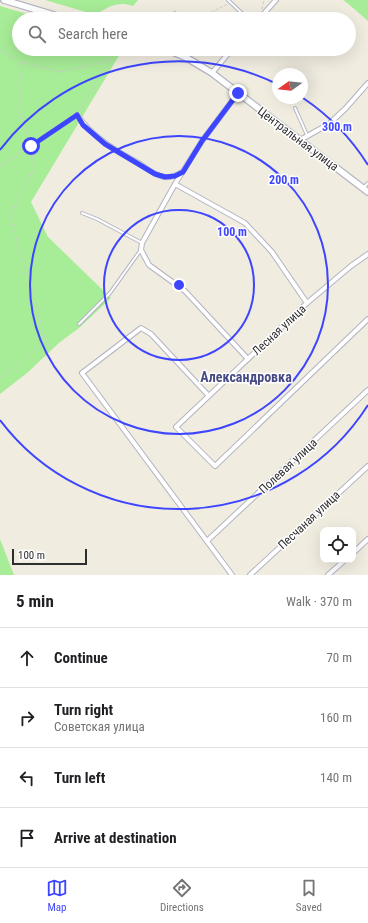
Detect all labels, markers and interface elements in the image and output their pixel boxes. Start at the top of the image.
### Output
search box [12,12,356,56]
icon: search [26,23,48,45]
text: Search here [58,25,128,43]
north arrow [272,68,308,104]
route end [229,84,247,102]
street label: Центральная улица [255,104,341,174]
text: 300 m [322,120,352,134]
route start [22,137,40,155]
text: 200 m [269,173,299,187]
text: 100 m [217,225,247,239]
centre of rings [172,278,186,292]
street label: Лесная улица [249,302,309,358]
district label: Александровка [200,369,292,385]
street label: Полевая улица [256,435,320,497]
street label: Песчаная улица [275,488,343,552]
map controls [320,527,356,563]
button: locate [320,527,356,563]
scale bar [12,547,87,566]
text: 100 m [18,549,45,562]
text: 5 min [16,591,54,611]
text: Walk · 370 m [286,594,352,609]
icon: ahead [16,647,38,669]
text: Continue [54,649,108,667]
text: 70 m [326,650,352,665]
text: Turn right [54,701,113,719]
icon: right [16,707,38,729]
text: 160 m [320,710,352,725]
text: Советская улица [54,719,145,734]
icon: left [16,767,38,789]
text: Turn left [54,769,105,787]
text: 140 m [320,770,352,785]
icon: arrive [16,827,38,849]
text: Arrive at destination [54,829,177,847]
tab: Map [46,877,68,914]
tab: Directions [160,877,204,914]
tab: Saved [296,877,322,914]

